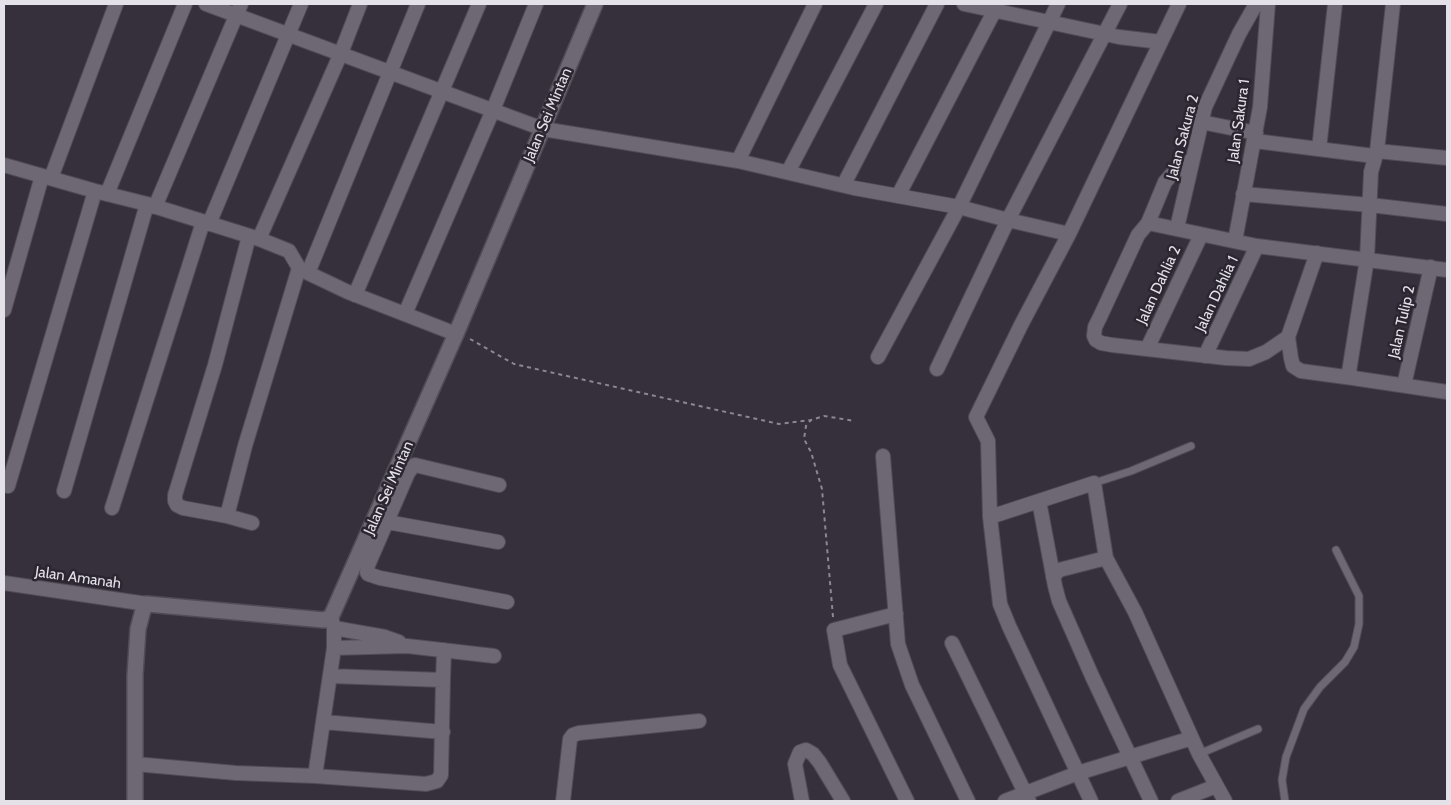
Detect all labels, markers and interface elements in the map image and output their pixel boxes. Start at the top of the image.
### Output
street label: Jalan Sei Mintan [520,65,576,165]
street label: Jalan Sakura 1 [1224,78,1254,164]
street label: Jalan Sakura 2 [1163,93,1203,181]
street label: Jalan Dahlia 2 [1133,243,1185,327]
street label: Jalan Dahlia 1 [1192,253,1242,335]
street label: Jalan Tulip 2 [1385,284,1419,360]
street label: Jalan Sei Mintan [360,438,418,538]
street label: Jalan Amanah [34,563,122,593]

